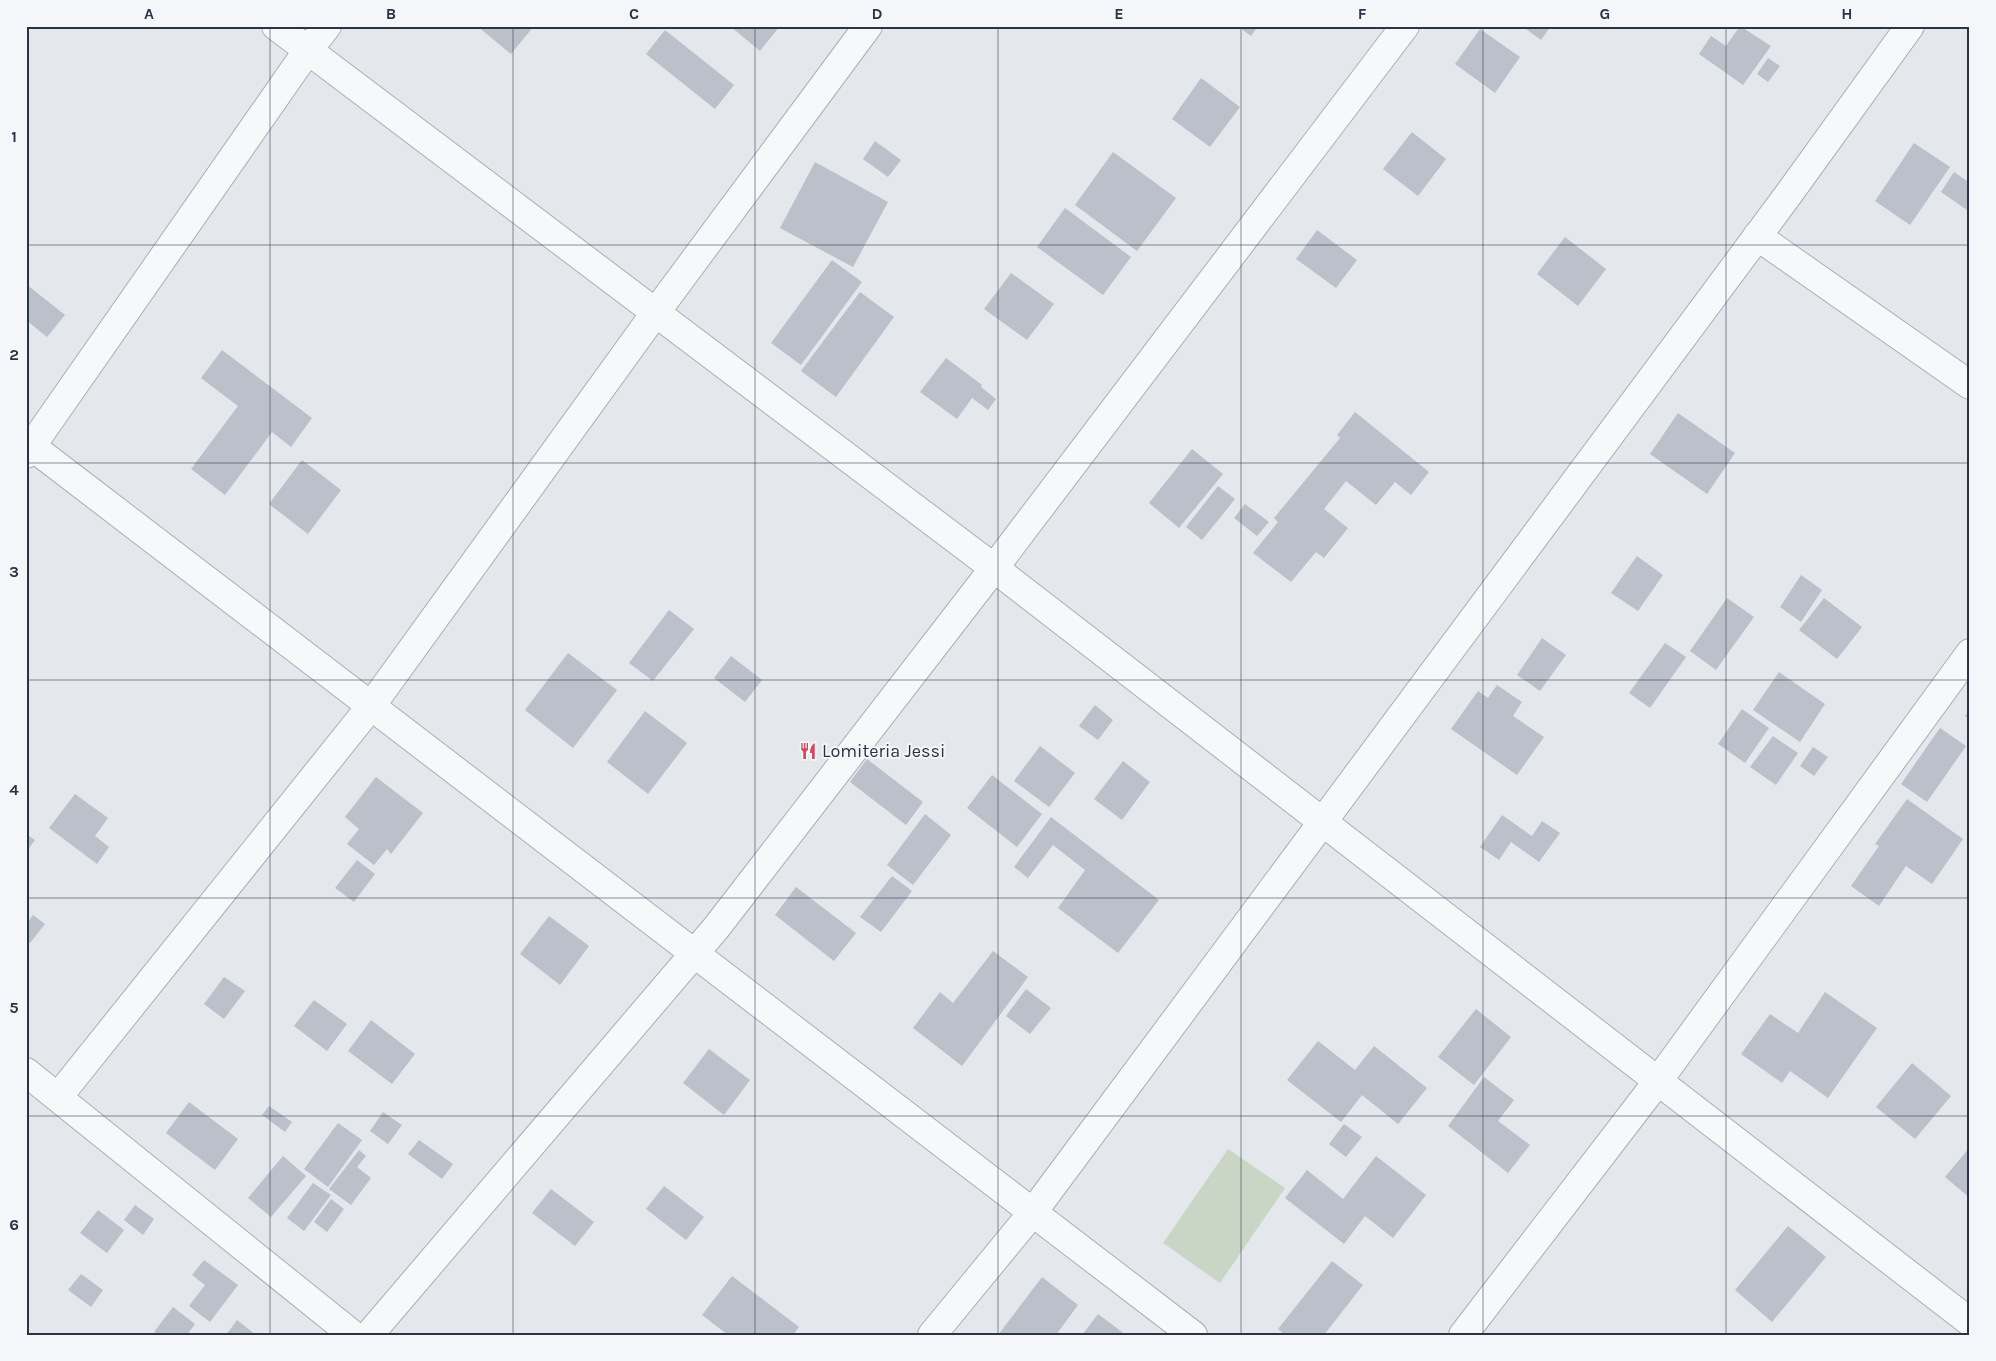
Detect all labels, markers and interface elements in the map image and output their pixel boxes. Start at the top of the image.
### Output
text: A [144,4,154,23]
text: B [386,4,396,23]
text: C [629,4,639,23]
text: D [872,4,883,23]
text: E [1114,4,1124,23]
text: F [1358,4,1367,23]
text: G [1600,4,1610,23]
text: H [1841,4,1853,23]
text: 1 [11,127,17,146]
text: 2 [9,345,19,364]
text: 3 [9,562,19,581]
place label: Lomiteria Jessi [822,740,945,762]
restaurant icon: Lomiteria Jessi [798,741,818,761]
text: 4 [9,780,19,799]
text: 5 [9,998,19,1017]
text: 6 [9,1215,19,1234]

